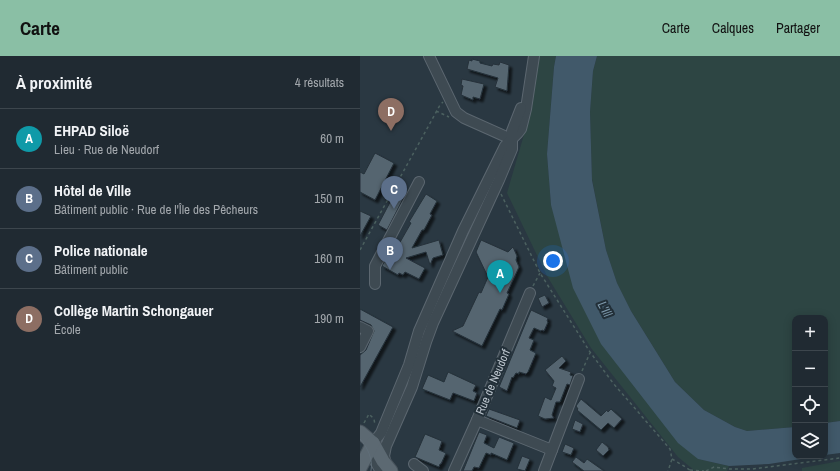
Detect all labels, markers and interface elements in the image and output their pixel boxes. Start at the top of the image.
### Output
text: Carte [20,15,60,41]
text: Carte [662,19,690,37]
text: Calques [712,19,754,37]
text: Partager [776,19,820,37]
text: À proximité [16,71,92,94]
text: 4 résultats [295,74,344,91]
pin: D [378,98,404,131]
text: EHPAD Siloë [54,120,129,141]
text: A [25,130,33,147]
text: 60 m [320,130,344,147]
text: Lieu · Rue de Neudorf [54,141,159,158]
pin: C [381,176,407,209]
text: Hôtel de Ville [54,180,131,201]
text: B [25,190,33,207]
text: 150 m [314,190,344,207]
text: Bâtiment public · Rue de l'Île des Pêcheurs [54,201,258,218]
pin: B [377,237,403,270]
text: Police nationale [54,240,148,261]
text: C [25,250,33,267]
text: 160 m [314,250,344,267]
your location [543,251,563,271]
pin: A [487,260,513,293]
text: Bâtiment public [54,261,128,278]
water label: L'Ill [594,298,616,320]
text: Collège Martin Schongauer [54,300,213,321]
text: D [25,310,33,327]
text: 190 m [314,310,344,327]
map controls [792,315,828,459]
button: + [792,315,828,351]
text: École [54,321,81,338]
street label: Rue de Neudorf [472,347,514,417]
button: − [792,351,828,387]
button: locate [792,387,828,423]
button: layers [792,423,828,459]

